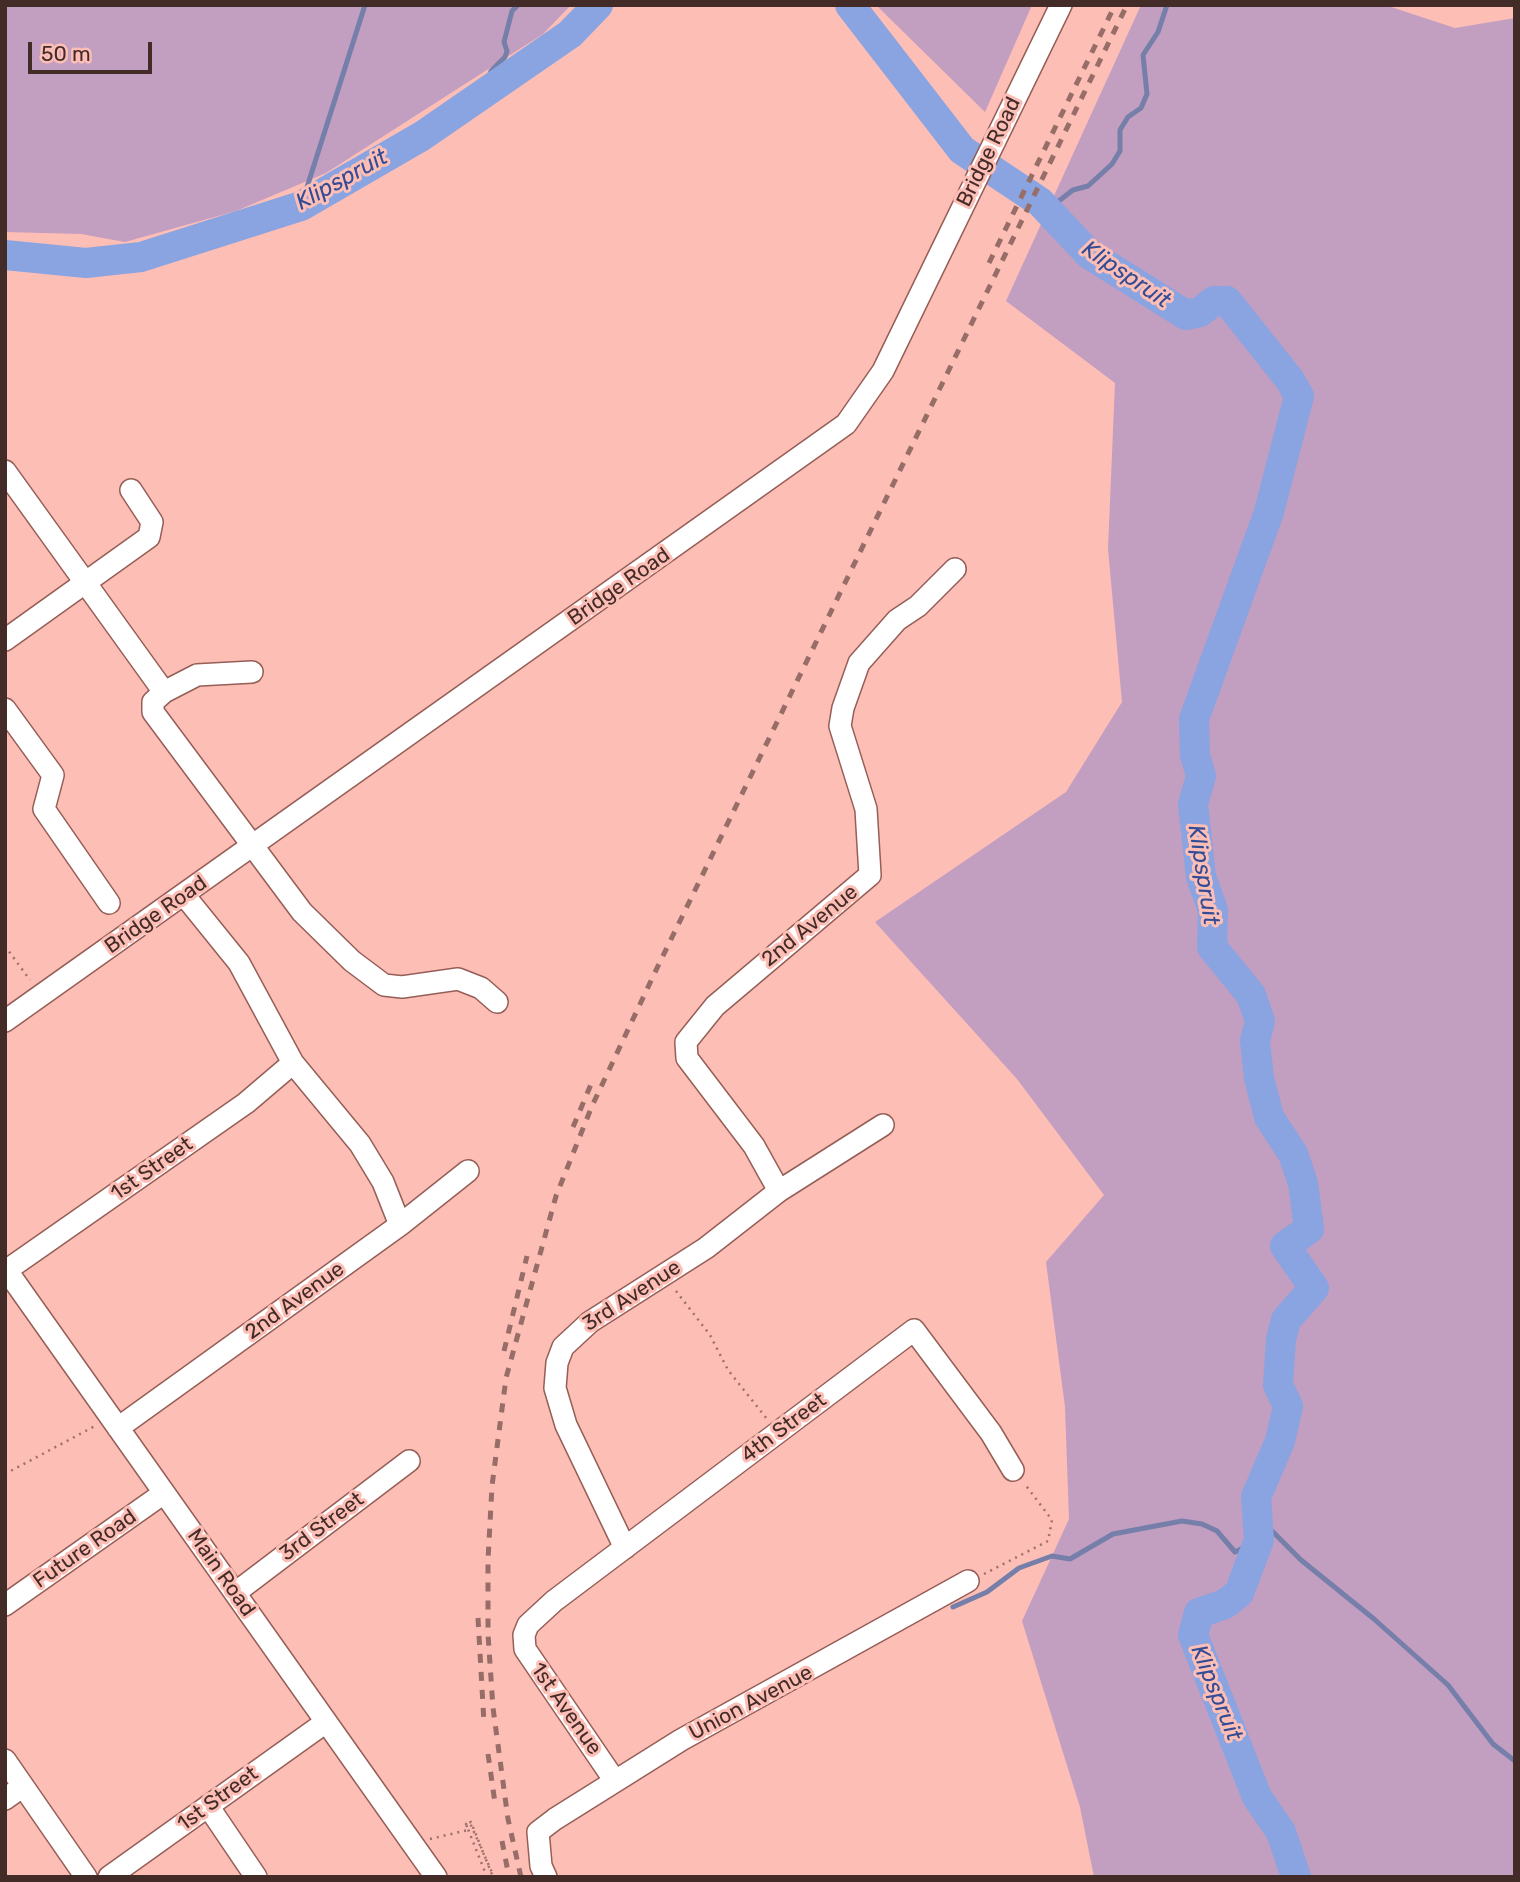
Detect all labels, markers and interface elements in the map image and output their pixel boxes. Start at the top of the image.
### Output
scale bar [32,28,156,72]
text: 50 m [41,41,91,66]
street label: Bridge Road [952,93,1026,211]
water label: Klipspruit [291,143,393,217]
water label: Klipspruit [1076,235,1176,315]
street label: Bridge Road [563,543,675,631]
water label: Klipspruit [1181,823,1225,927]
street label: Bridge Road [100,871,212,959]
street label: 2nd Avenue [757,880,863,972]
street label: 1st Street [106,1132,198,1206]
street label: 3rd Avenue [578,1255,686,1337]
street label: 2nd Avenue [241,1257,349,1345]
street label: 4th Street [737,1388,831,1468]
street label: 3rd Street [275,1487,369,1567]
street label: Future Road [29,1504,141,1594]
street label: Main Road [182,1524,260,1622]
water label: Klipspruit [1184,1641,1248,1745]
street label: 1st Avenue [525,1658,607,1760]
street label: Union Avenue [685,1660,817,1746]
street label: 1st Street [173,1761,263,1837]

